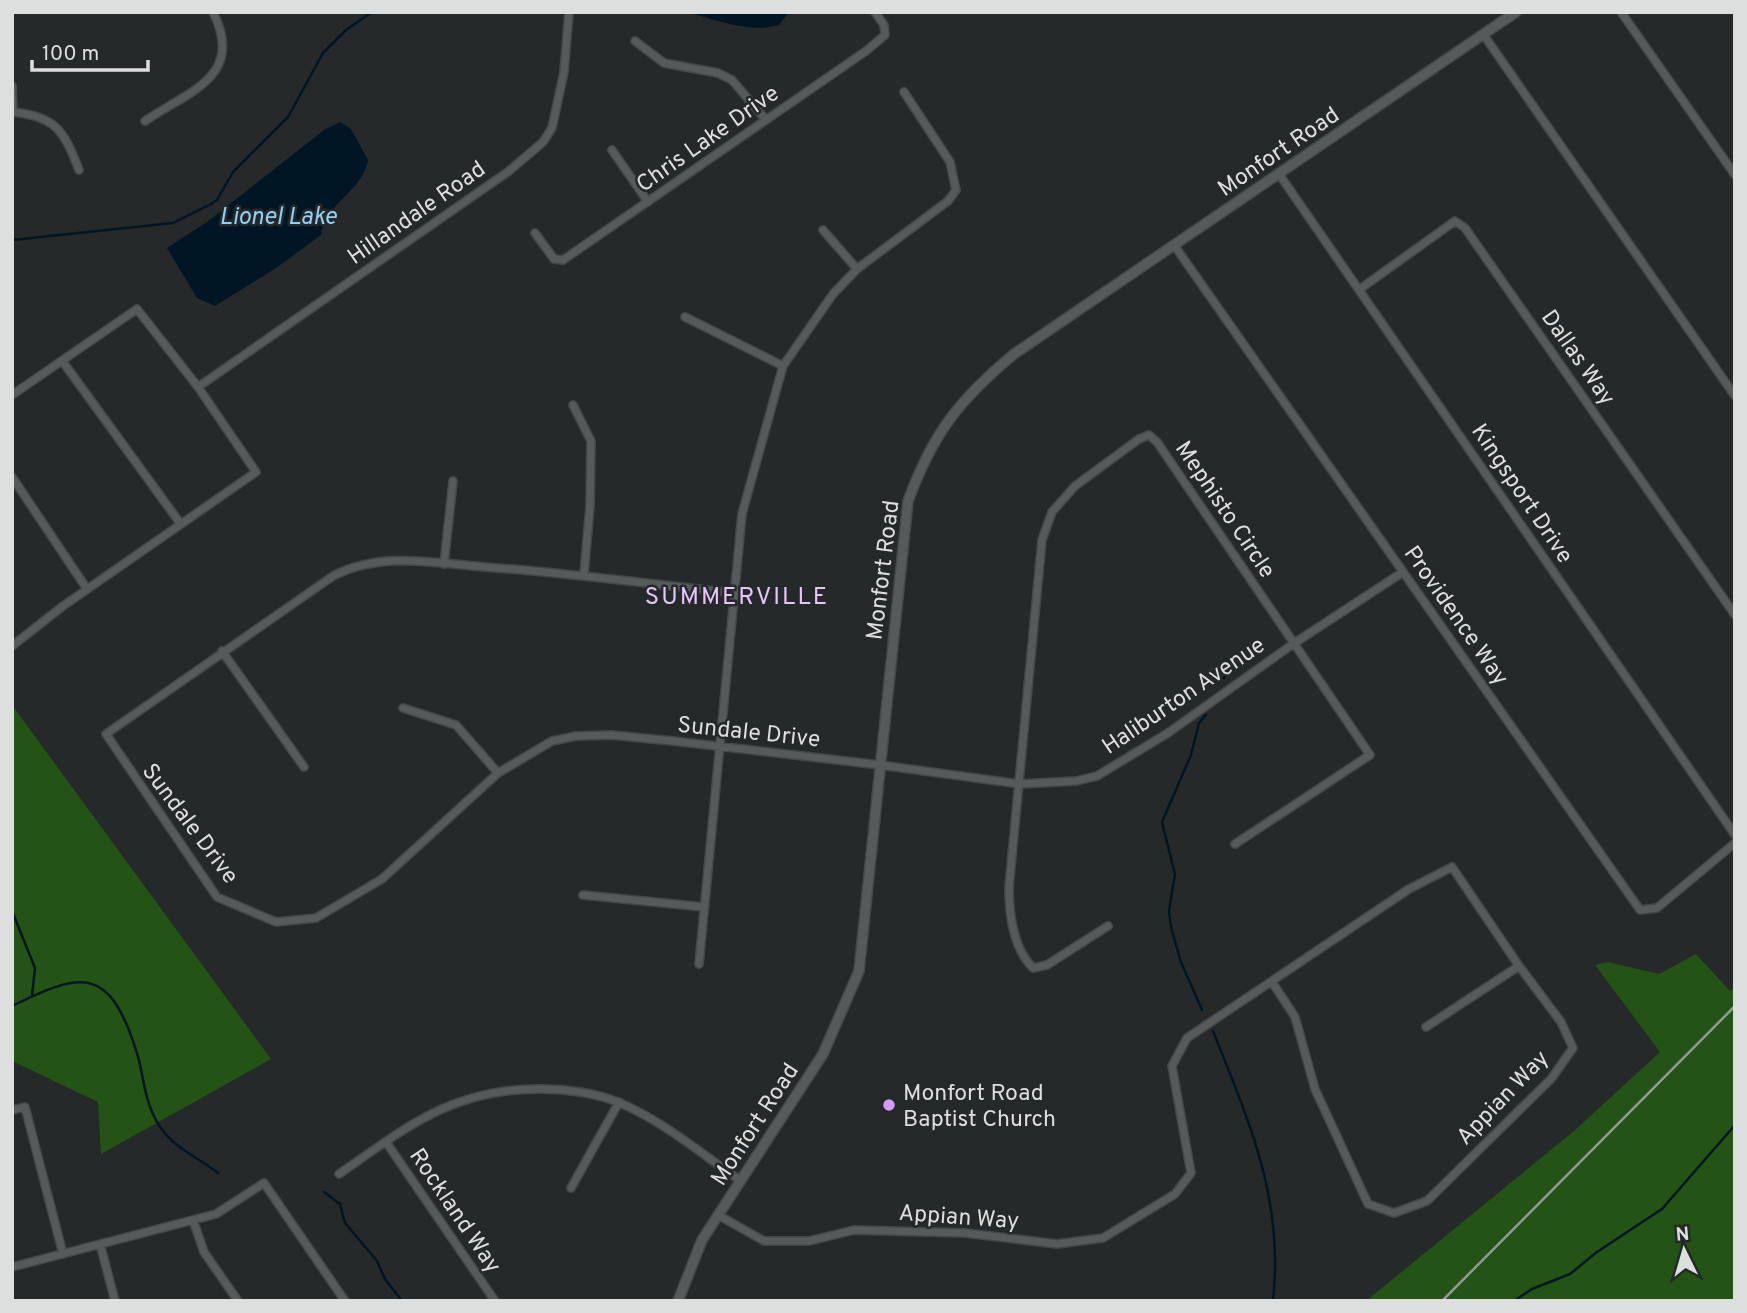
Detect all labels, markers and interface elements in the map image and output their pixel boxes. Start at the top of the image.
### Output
scale bar [32,28,147,72]
text: 100 m [42,41,99,68]
street label: Chris Lake Drive [631,80,785,200]
street label: Monfort Road [1213,102,1346,204]
street label: Hillandale Road [343,156,492,272]
water label: Lionel Lake [219,203,337,233]
street label: Dallas Way [1533,305,1620,412]
street label: Kingsport Drive [1464,419,1578,570]
street label: Mephisto Circle [1167,436,1280,584]
street label: Monfort Road [862,499,907,642]
street label: Providence Way [1396,541,1514,692]
district label: SUMMERVILLE [645,583,829,613]
street label: Haliburton Avenue [1097,632,1271,762]
street label: Sundale Drive [676,712,822,755]
street label: Sundale Drive [134,758,244,891]
street label: Appian Way [1451,1045,1556,1152]
street label: Monfort Road [706,1058,807,1192]
place label: Monfort Road Baptist Church [903,1080,1056,1135]
marker: Monfort Road Baptist Church [881,1097,897,1113]
street label: Rockland Way [402,1144,506,1279]
street label: Appian Way [898,1200,1020,1237]
north arrow [1649,1215,1719,1285]
text: N [1675,1223,1691,1248]

